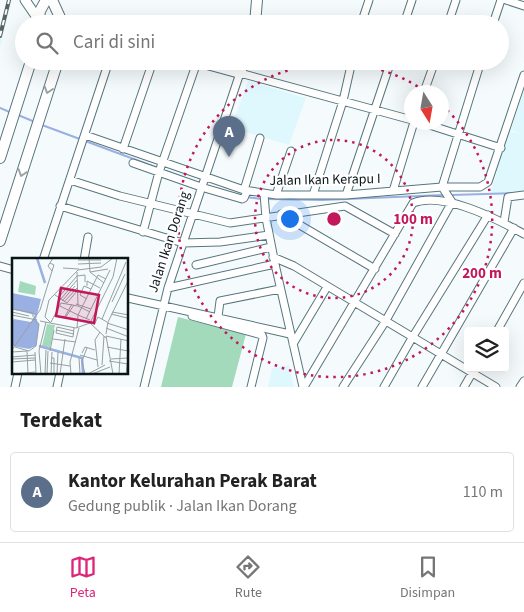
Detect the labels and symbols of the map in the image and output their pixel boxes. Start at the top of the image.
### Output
one-way arrow [44,85,54,94]
north arrow [404,85,449,130]
pin: A [213,116,245,157]
one-way arrow [17,169,27,177]
street label: Jalan Ikan Kerapu I [269,169,381,191]
street label: Jalan Ikan Dorang [143,189,195,295]
your location [277,206,303,232]
text: 100 m [393,209,433,230]
centre of rings [325,210,343,228]
inset map [12,258,129,374]
text: 200 m [462,263,502,284]

